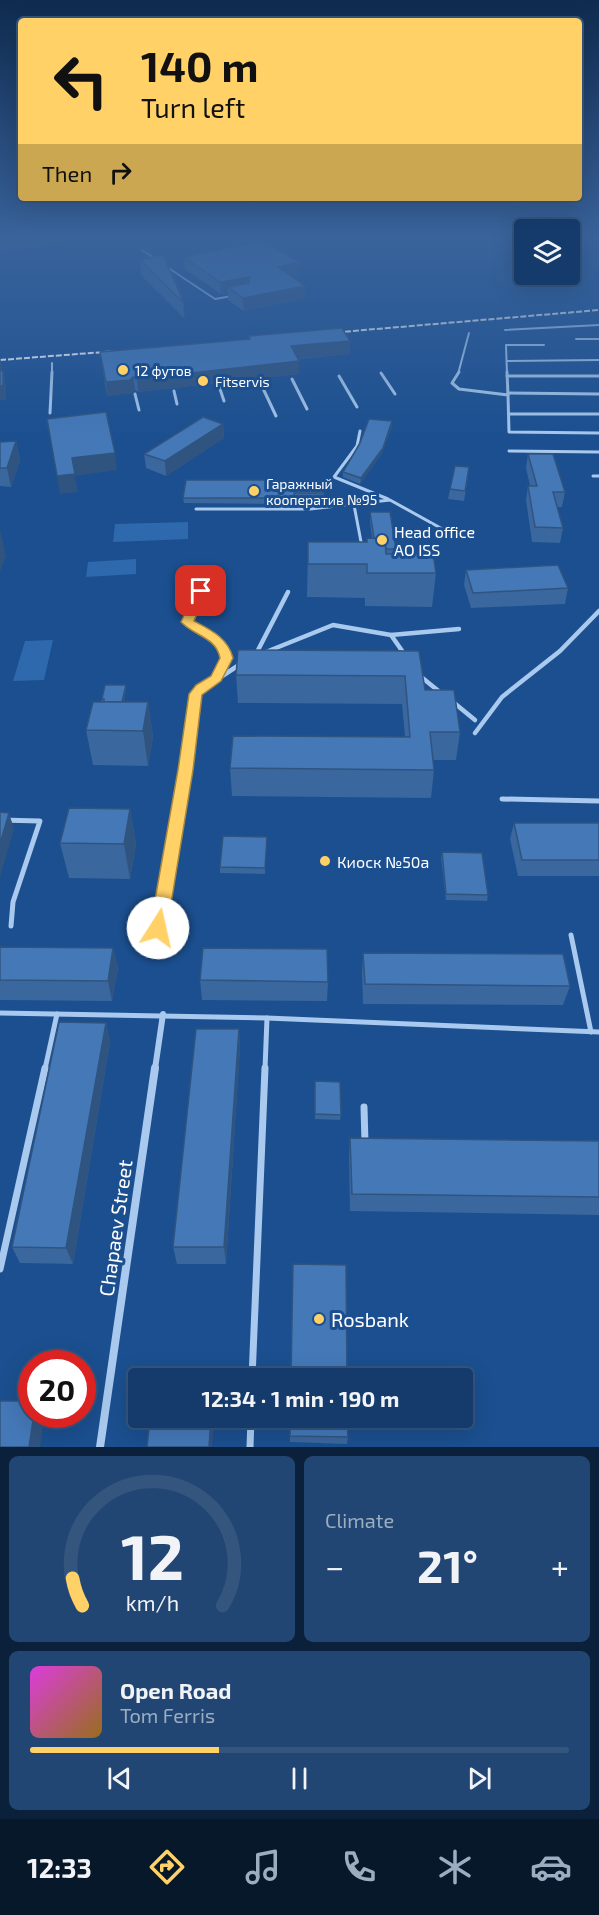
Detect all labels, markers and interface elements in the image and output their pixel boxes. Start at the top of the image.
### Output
text: 140 m [141,40,258,90]
icon: left [42,42,120,120]
text: Turn left [141,91,245,123]
icon: right [104,156,137,189]
text: Then [42,160,92,186]
map controls [514,219,580,285]
button: layers [514,219,580,285]
place label: 12 футов [135,362,191,379]
marker: 12 футов [116,363,130,377]
place label: Fitservis [215,373,270,390]
marker: Fitservis [196,374,210,388]
place label: Гаражный кооператив №95 [266,475,377,508]
marker: Гаражный кооператив №95 [247,484,261,498]
place label: Head office AO ISS [394,522,475,559]
marker: Head office AO ISS [375,533,389,547]
pin [175,565,226,616]
icon: arrive [184,574,217,607]
place label: Киоск №50а [337,852,429,871]
marker: Киоск №50а [318,854,332,868]
position arrow [126,896,190,960]
street label: Chapaev Street [94,1158,137,1298]
place label: Rosbank [331,1307,409,1331]
marker: Rosbank [312,1312,326,1326]
speed limit sign: 20 [18,1350,96,1428]
text: 12:34 · 1 min · 190 m [202,1385,399,1411]
text: Climate [325,1508,394,1532]
text: 12 [120,1518,184,1593]
text: 21° [417,1538,478,1592]
text: − [325,1546,344,1586]
text: + [551,1546,569,1586]
text: km/h [125,1590,179,1615]
text: Open Road [120,1677,232,1703]
text: Tom Ferris [120,1703,215,1727]
icon: previous [103,1762,136,1795]
icon: pause [283,1762,316,1795]
icon: next [463,1762,496,1795]
icon: directions [146,1846,188,1888]
icon: music [242,1846,284,1888]
icon: phone [338,1846,380,1888]
icon: climate [434,1846,476,1888]
icon: car [530,1846,572,1888]
text: 12:33 [27,1851,92,1883]

